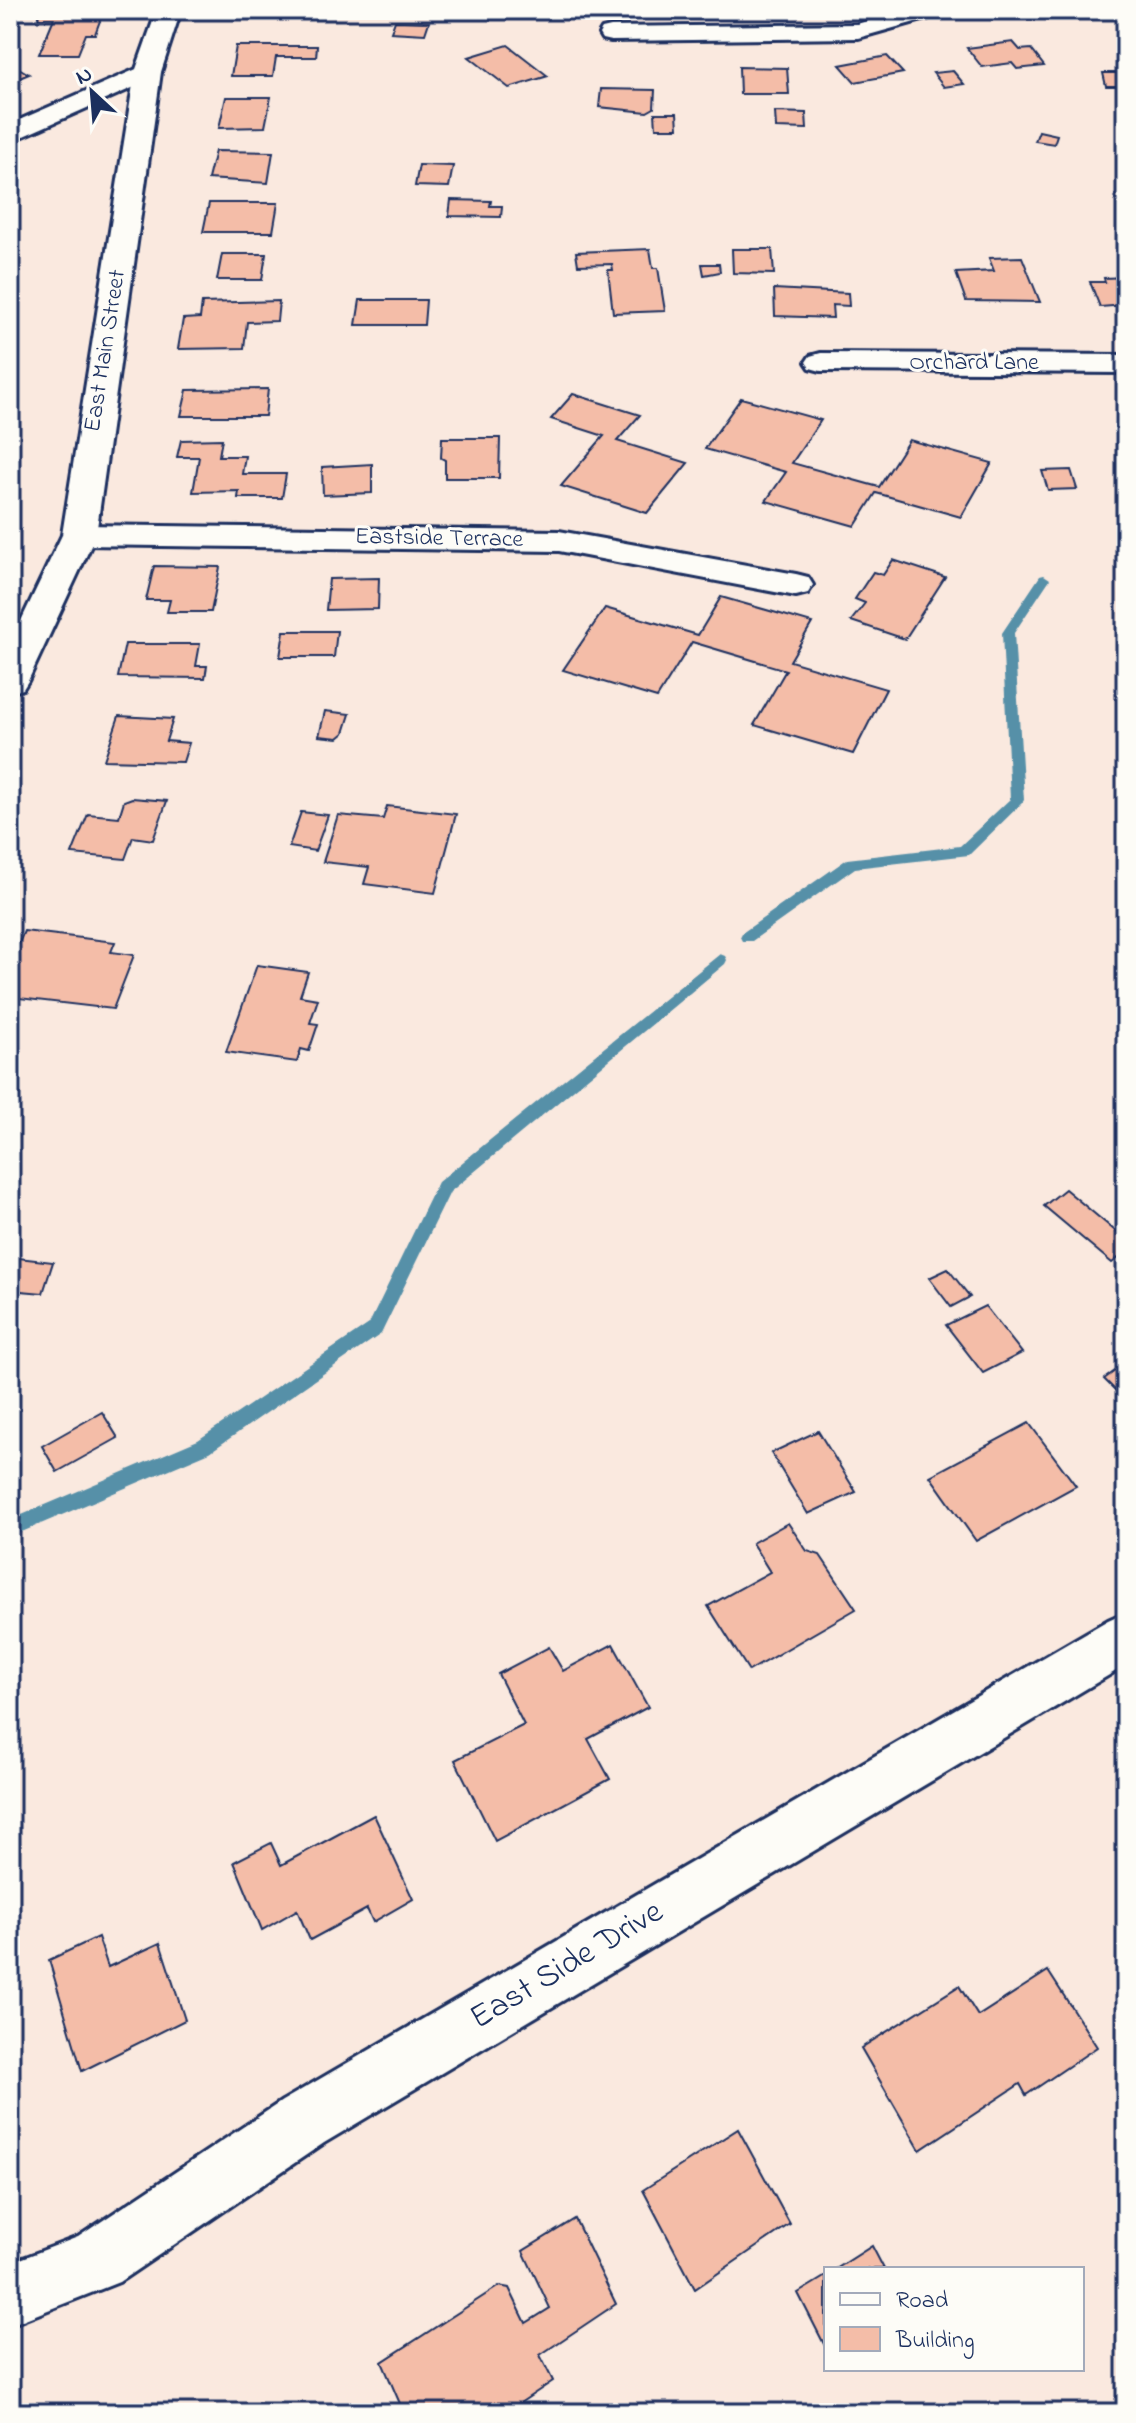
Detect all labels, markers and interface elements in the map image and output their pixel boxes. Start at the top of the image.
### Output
north arrow [52,52,132,132]
text: N [71,59,98,94]
street label: East Main Street [76,267,136,435]
street label: Orchard Lane [909,346,1039,381]
street label: Eastside Terrace [355,520,524,558]
street label: East Side Drive [461,1888,674,2044]
legend [824,2267,1084,2371]
text: Road [896,2284,949,2319]
text: Building [895,2324,975,2359]

